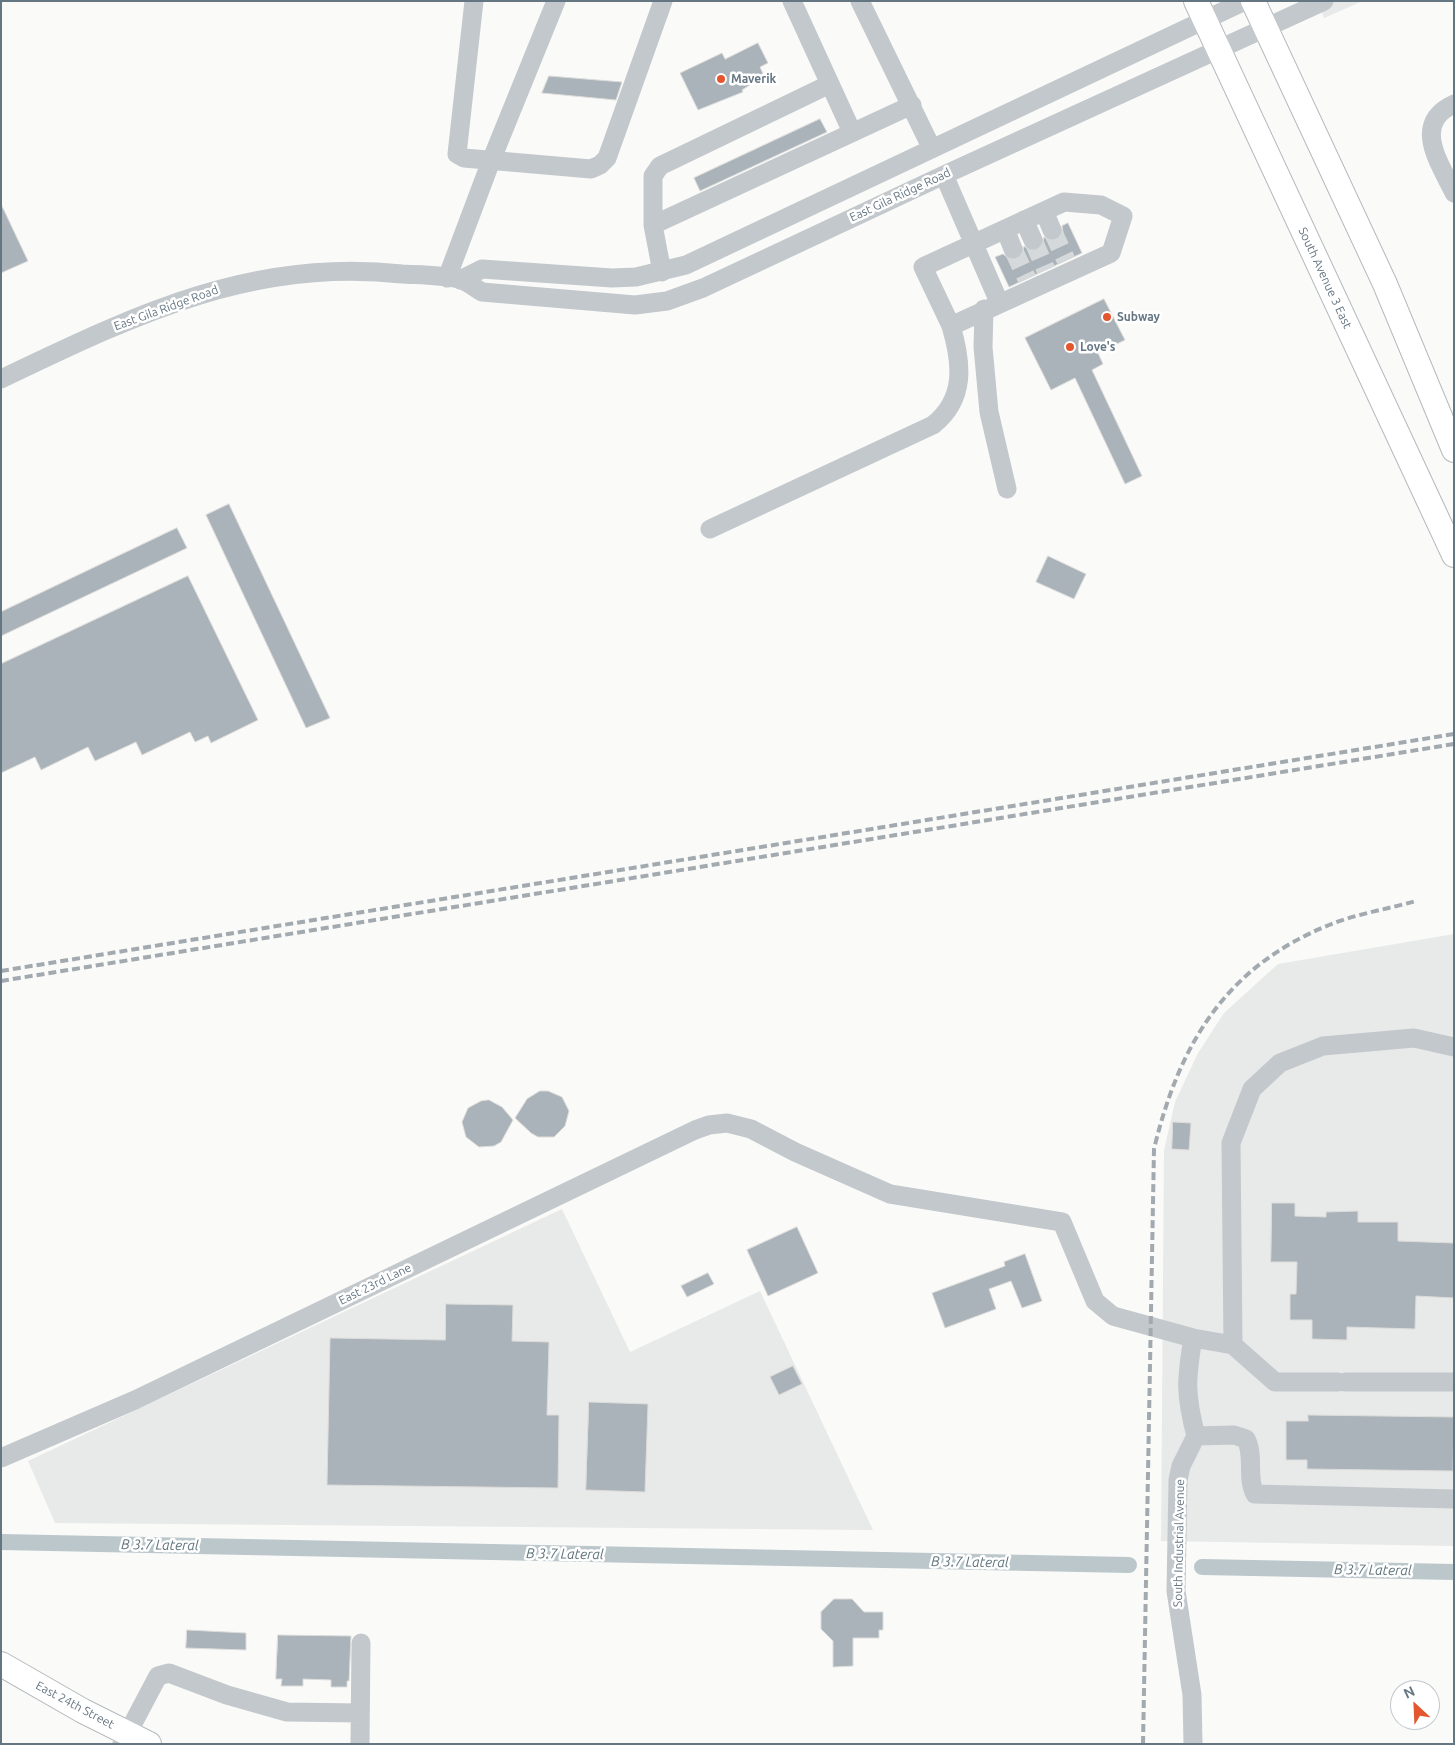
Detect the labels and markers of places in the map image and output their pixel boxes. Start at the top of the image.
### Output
place label: Maverik [731,72,776,86]
marker: Maverik [715,73,727,85]
place label: Subway [1117,310,1160,324]
marker: Subway [1101,311,1113,323]
place label: Love's [1080,340,1115,354]
marker: Love's [1064,341,1076,353]

